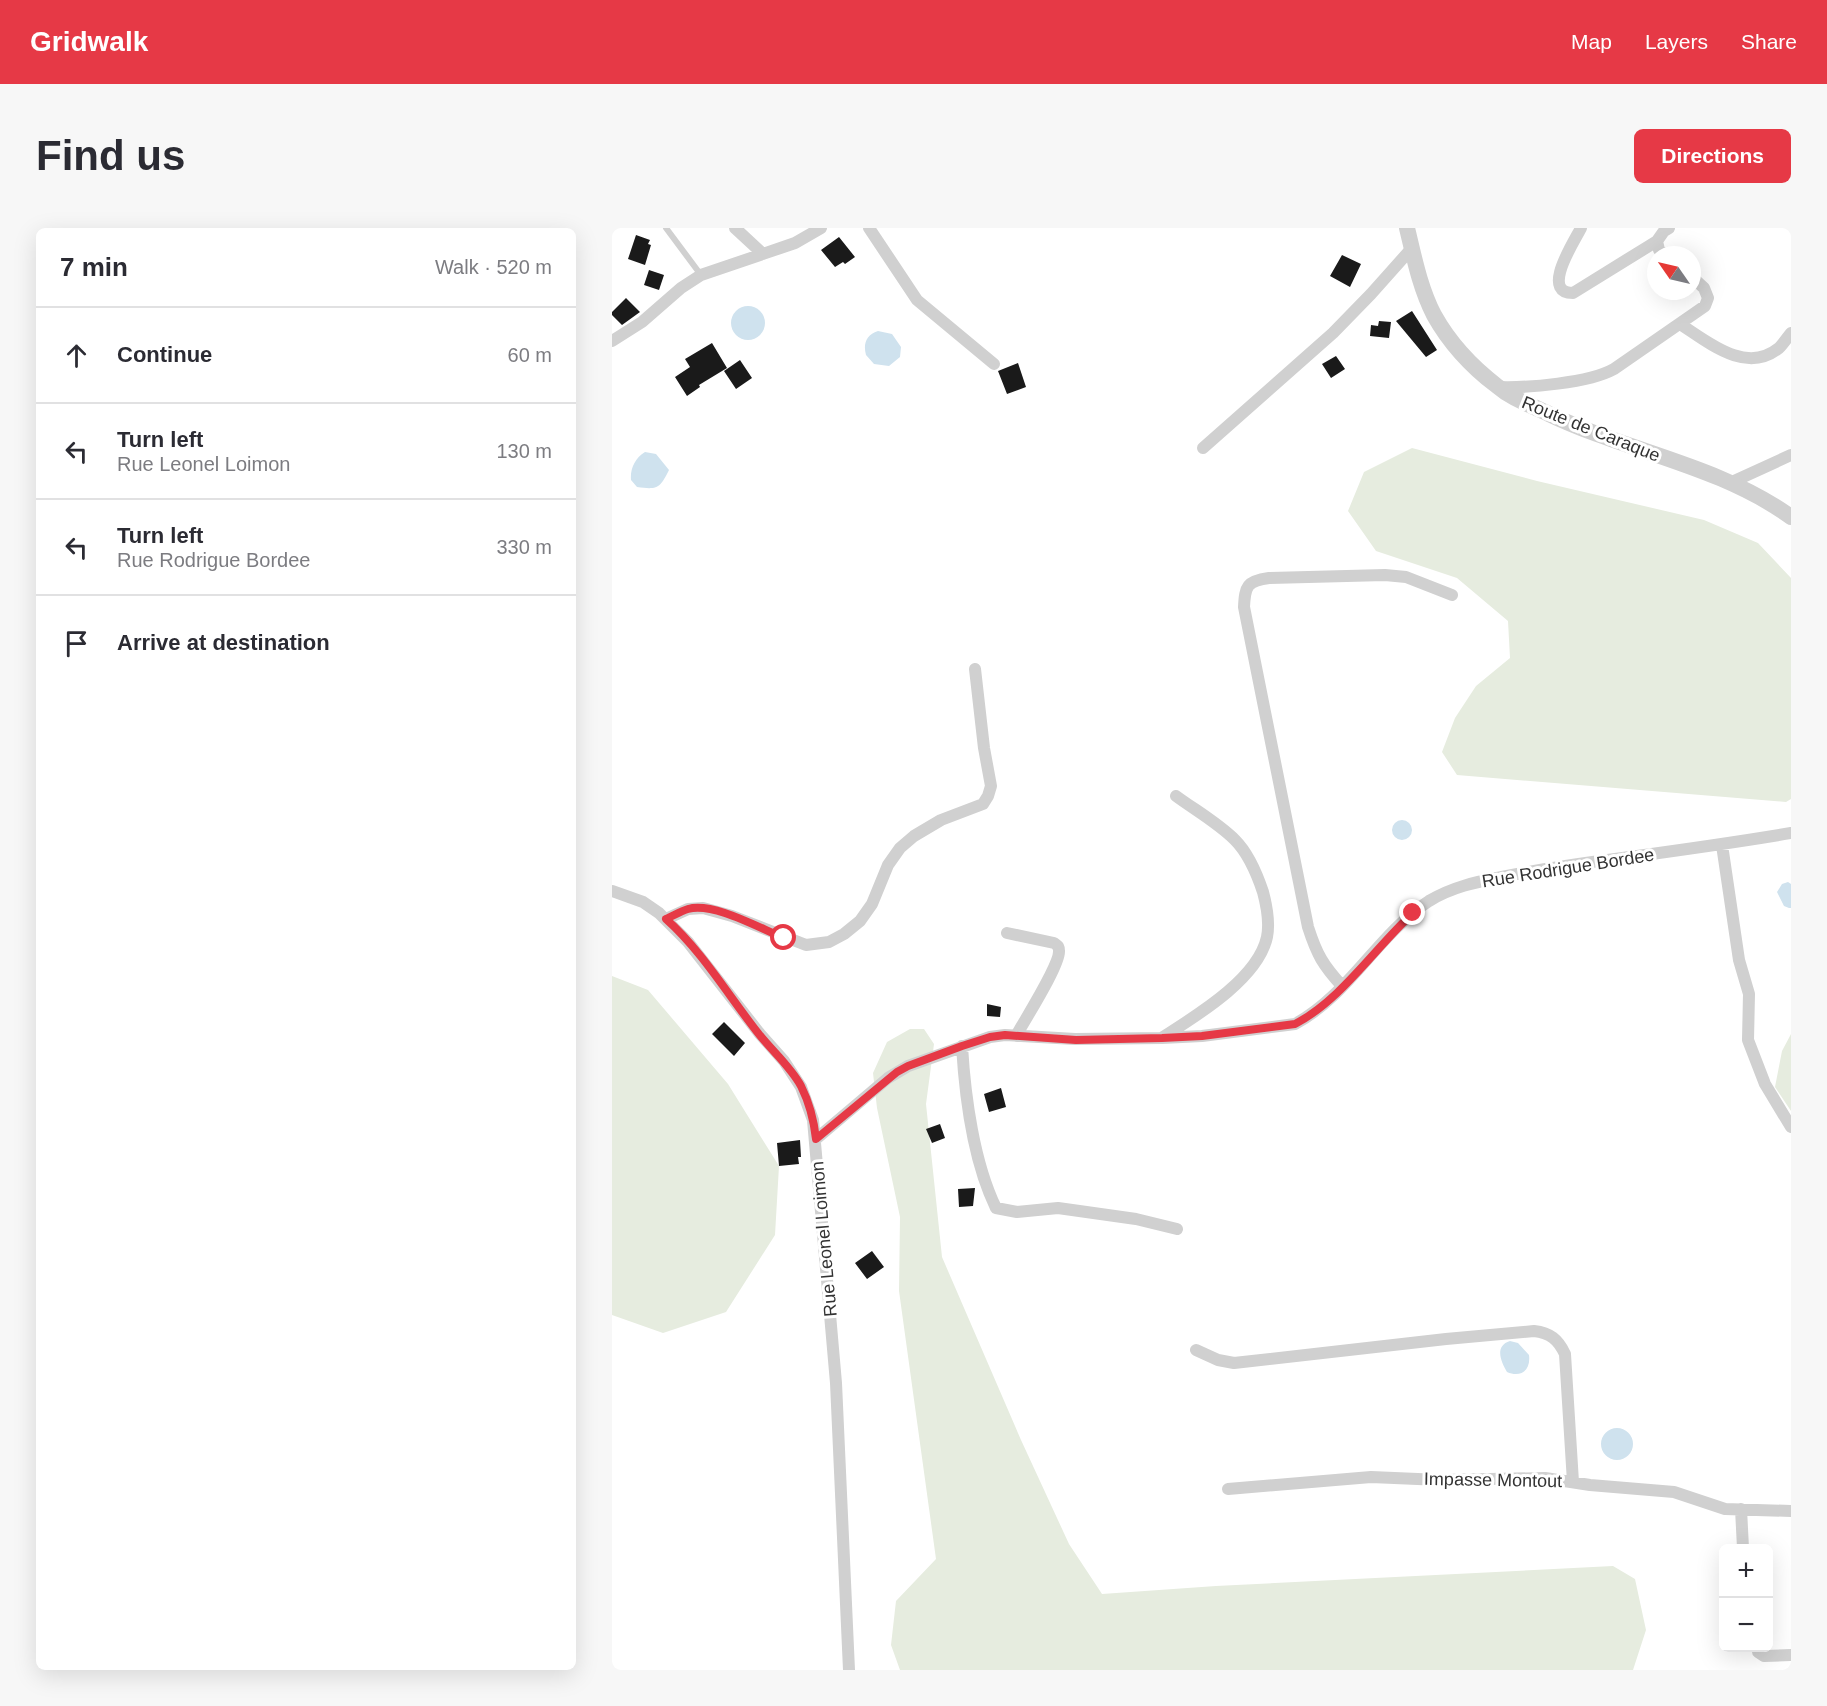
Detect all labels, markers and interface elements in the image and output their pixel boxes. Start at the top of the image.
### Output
text: Gridwalk [30,26,148,57]
text: Map [1571,30,1612,53]
text: Layers [1645,30,1708,53]
text: Share [1741,30,1797,53]
button: Directions [1634,129,1791,183]
text: Find us [36,132,185,179]
north arrow [1647,246,1701,300]
text: 7 min [60,252,128,282]
text: Walk · 520 m [435,256,552,278]
icon: ahead [60,339,93,372]
text: Continue [117,342,212,367]
text: 60 m [508,344,552,366]
street label: Route de Caraque [1519,392,1663,466]
text: Turn left [117,427,203,452]
icon: left [60,435,93,468]
text: 130 m [496,440,552,462]
text: Rue Leonel Loimon [117,453,290,475]
text: Turn left [117,523,203,548]
icon: left [60,531,93,564]
text: 330 m [496,536,552,558]
text: Rue Rodrigue Bordee [117,549,310,571]
icon: arrive [60,627,93,660]
text: Arrive at destination [117,630,330,655]
street label: Rue Rodrigue Bordee [1480,845,1656,891]
route end [1399,899,1425,925]
route start [770,924,796,950]
street label: Rue Leonel Loimon [807,1160,841,1318]
street label: Impasse Montout [1424,1469,1562,1491]
map controls [1719,1544,1773,1652]
button: + [1719,1544,1773,1598]
button: − [1719,1598,1773,1652]

